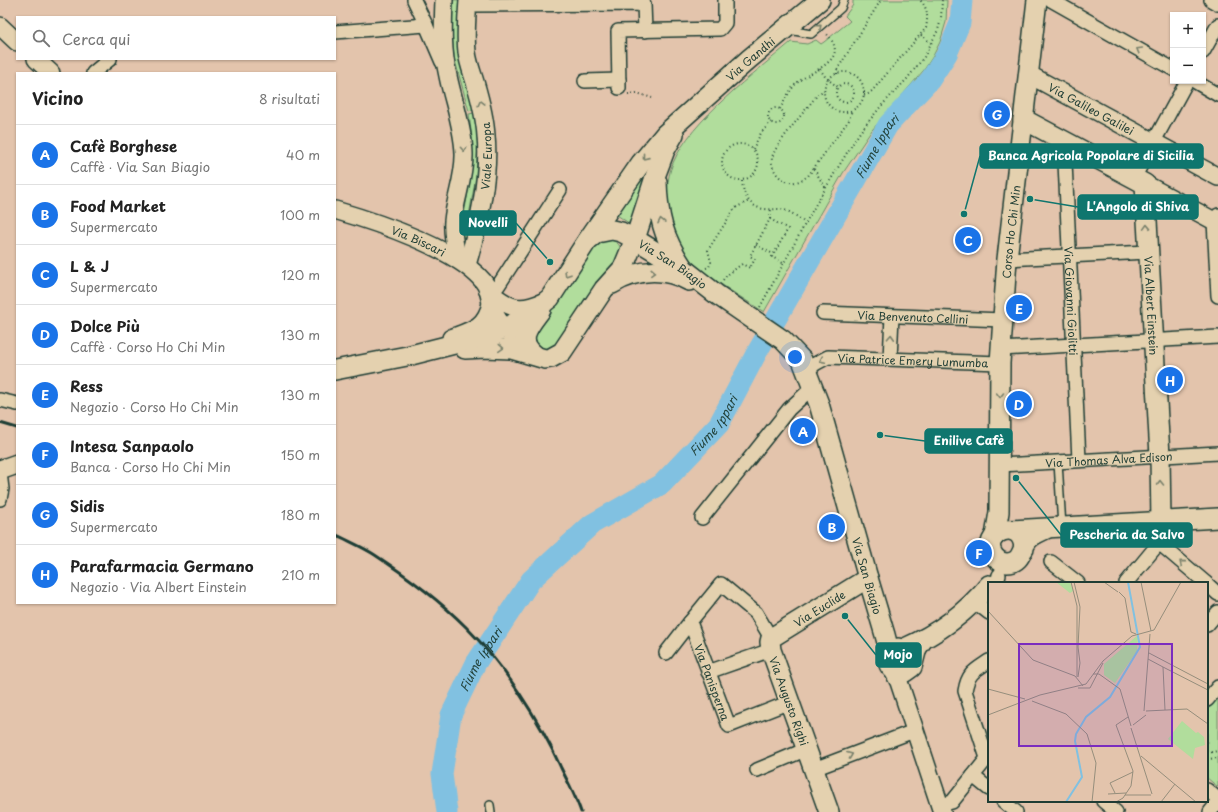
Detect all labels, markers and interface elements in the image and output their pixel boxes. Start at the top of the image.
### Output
map controls [1170,12,1206,84]
button: + [1170,12,1206,48]
search box [16,16,336,60]
one-way arrow [814,24,822,31]
icon: search [30,27,52,49]
text: Cerca qui [62,27,130,50]
street label: Via Gandhi [722,33,778,85]
one-way arrow [1136,47,1143,54]
button: − [1170,48,1206,84]
street label: Via Galileo Galilei [1045,78,1137,139]
text: Vicino [32,85,83,111]
text: 8 risultati [259,89,320,108]
pin: G [984,99,1010,129]
one-way arrow [477,100,485,106]
water label: Fiume Ippari [850,109,904,181]
street label: Viale Europa [476,121,495,191]
text: Cafè Borghese [70,134,177,157]
callout: Banca Agricola Popolare di Sicilia [980,144,1203,168]
text: A [40,145,50,164]
text: 40 m [286,145,320,164]
one-way arrow [459,146,468,152]
text: Banca Agricola Popolare di Sicilia [988,146,1195,164]
one-way arrow [643,153,650,160]
text: Caffè · Via San Biagio [70,157,210,176]
street label: Corso Ho Chi Min [997,184,1024,279]
text: Food Market [70,194,166,217]
callout: L'Angolo di Shiva [1078,195,1198,219]
text: L'Angolo di Shiva [1087,197,1190,215]
text: B [41,205,49,224]
text: 100 m [280,205,320,224]
callout: Novelli [460,211,516,235]
text: Novelli [468,213,508,231]
text: Supermercato [70,217,158,236]
one-way arrow [658,218,666,225]
street label: Via Biscari [389,221,449,260]
one-way arrow [1142,224,1151,230]
pin: C [955,225,981,255]
street label: Via San Biagio [635,235,711,293]
street label: Via Giovanni Giolitti [1060,246,1083,356]
text: L & J [70,254,109,277]
street label: Via Albert Einstein [1140,255,1163,356]
text: C [40,265,50,284]
text: 120 m [281,265,320,284]
one-way arrow [650,267,656,276]
one-way arrow [564,269,571,276]
text: Supermercato [70,277,158,296]
pin: E [1006,293,1032,323]
street label: Via Benvenuto Cellini [857,306,969,327]
text: Dolce Più [70,314,140,337]
text: D [40,325,50,344]
text: 130 m [281,325,320,344]
one-way arrow [887,334,895,340]
text: Caffè · Corso Ho Chi Min [70,337,225,356]
one-way arrow [498,344,504,353]
your location [785,347,805,367]
street label: Via Patrice Emery Lumumba [837,349,989,371]
one-way arrow [819,355,826,363]
pin: H [1157,365,1183,395]
text: Ress [70,374,103,397]
text: E [41,385,49,404]
text: 130 m [281,385,320,404]
pin: D [1006,389,1032,419]
water label: Fiume Ippari [685,390,742,459]
one-way arrow [996,392,1004,398]
text: Negozio · Corso Ho Chi Min [70,397,239,416]
pin: A [790,416,816,446]
callout: Enilive Cafè [925,429,1012,453]
text: Enilive Cafè [934,431,1005,449]
text: Intesa Sanpaolo [70,434,194,457]
text: F [41,445,49,464]
text: 150 m [281,445,320,464]
street label: Via Thomas Alva Edison [1045,447,1173,471]
text: Banca · Corso Ho Chi Min [70,457,231,476]
one-way arrow [1156,480,1164,486]
text: Sidis [70,494,104,517]
text: G [40,505,50,524]
text: 180 m [281,505,320,524]
pin: B [819,512,845,542]
text: Supermercato [70,517,158,536]
callout: Pescheria da Salvo [1061,523,1192,547]
text: Pescheria da Salvo [1069,525,1185,543]
street label: Via San Biagio [848,535,887,616]
pin: F [966,538,992,568]
text: Parafarmacia Germano [70,554,254,577]
one-way arrow [1180,561,1187,568]
text: H [40,565,50,584]
text: 210 m [281,565,320,584]
text: Negozio · Via Albert Einstein [70,577,247,596]
inset map [988,582,1208,802]
street label: Via Euclide [790,586,849,631]
water label: Fiume Ippari [455,622,507,694]
street label: Via Panisperna [690,641,735,723]
callout: Mojo [876,643,921,667]
text: Mojo [884,645,912,663]
street label: Via Augusto Righi [765,654,813,748]
one-way arrow [847,751,854,759]

